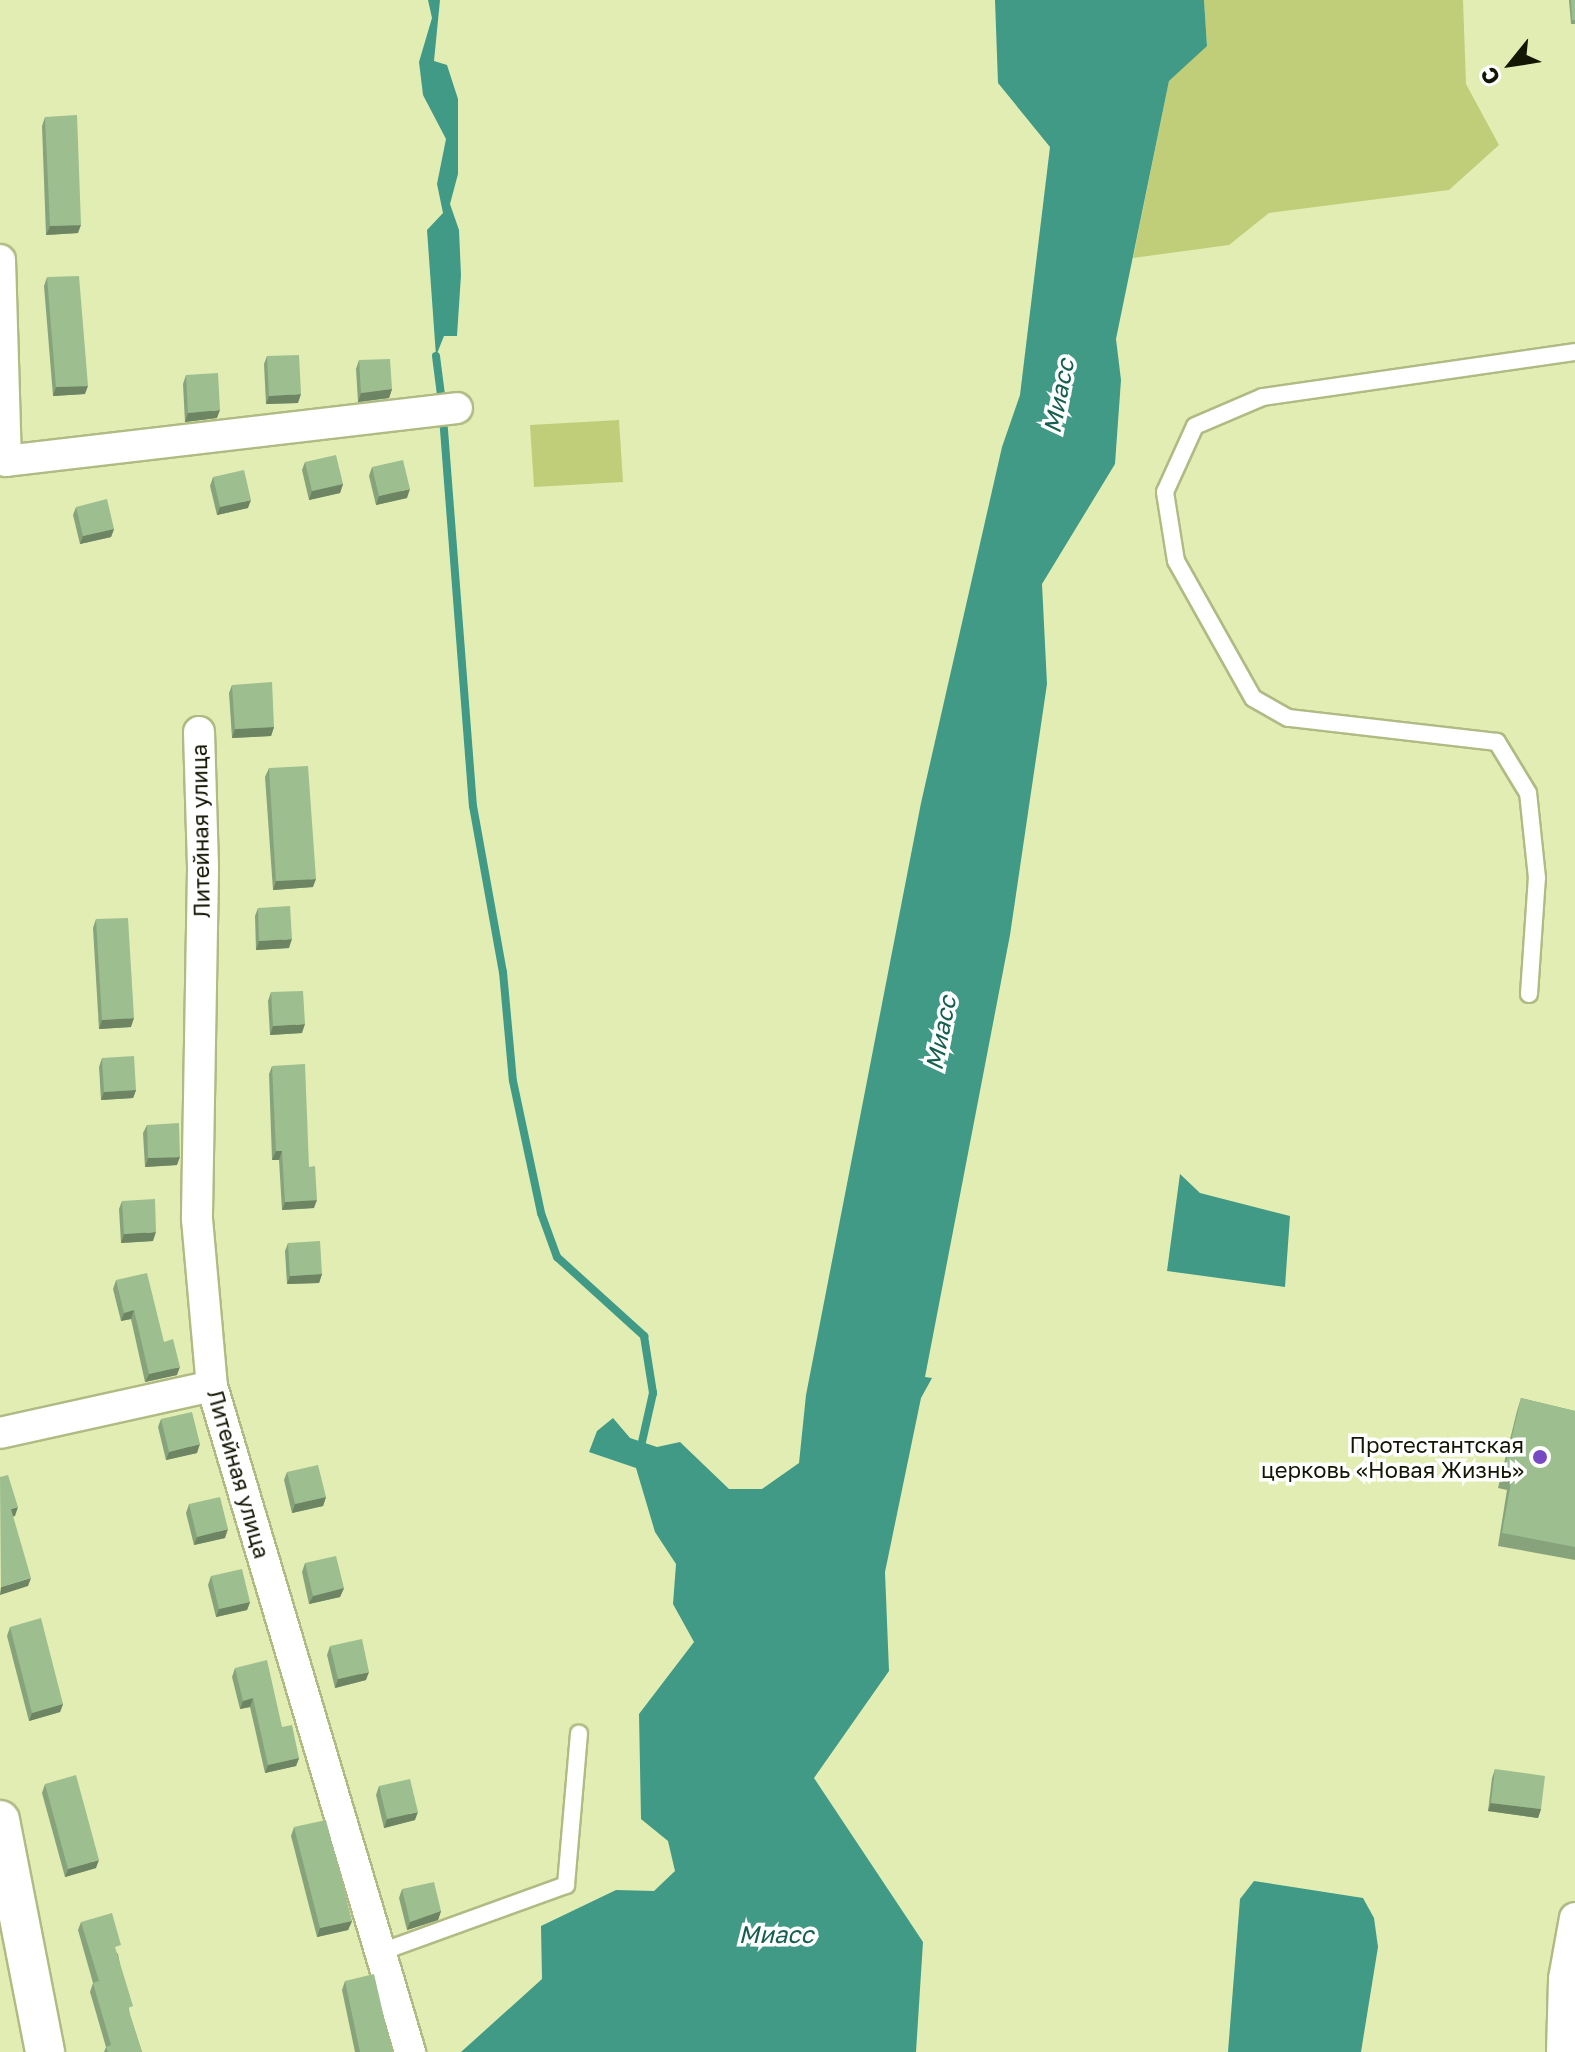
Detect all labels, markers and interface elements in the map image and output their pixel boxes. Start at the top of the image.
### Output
north arrow [1471,24,1551,104]
text: С [1474,63,1505,90]
water label: Миасс [1037,356,1079,436]
street label: Литейная улица [185,744,215,918]
water label: Миасс [919,993,961,1073]
street label: Литейная улица [202,1387,276,1561]
place label: Протестантская церковь «Новая Жизнь» [1261,1431,1524,1482]
marker: Протестантская церковь «Новая Жизнь» [1531,1448,1549,1466]
water label: Миасс [739,1920,813,1948]

